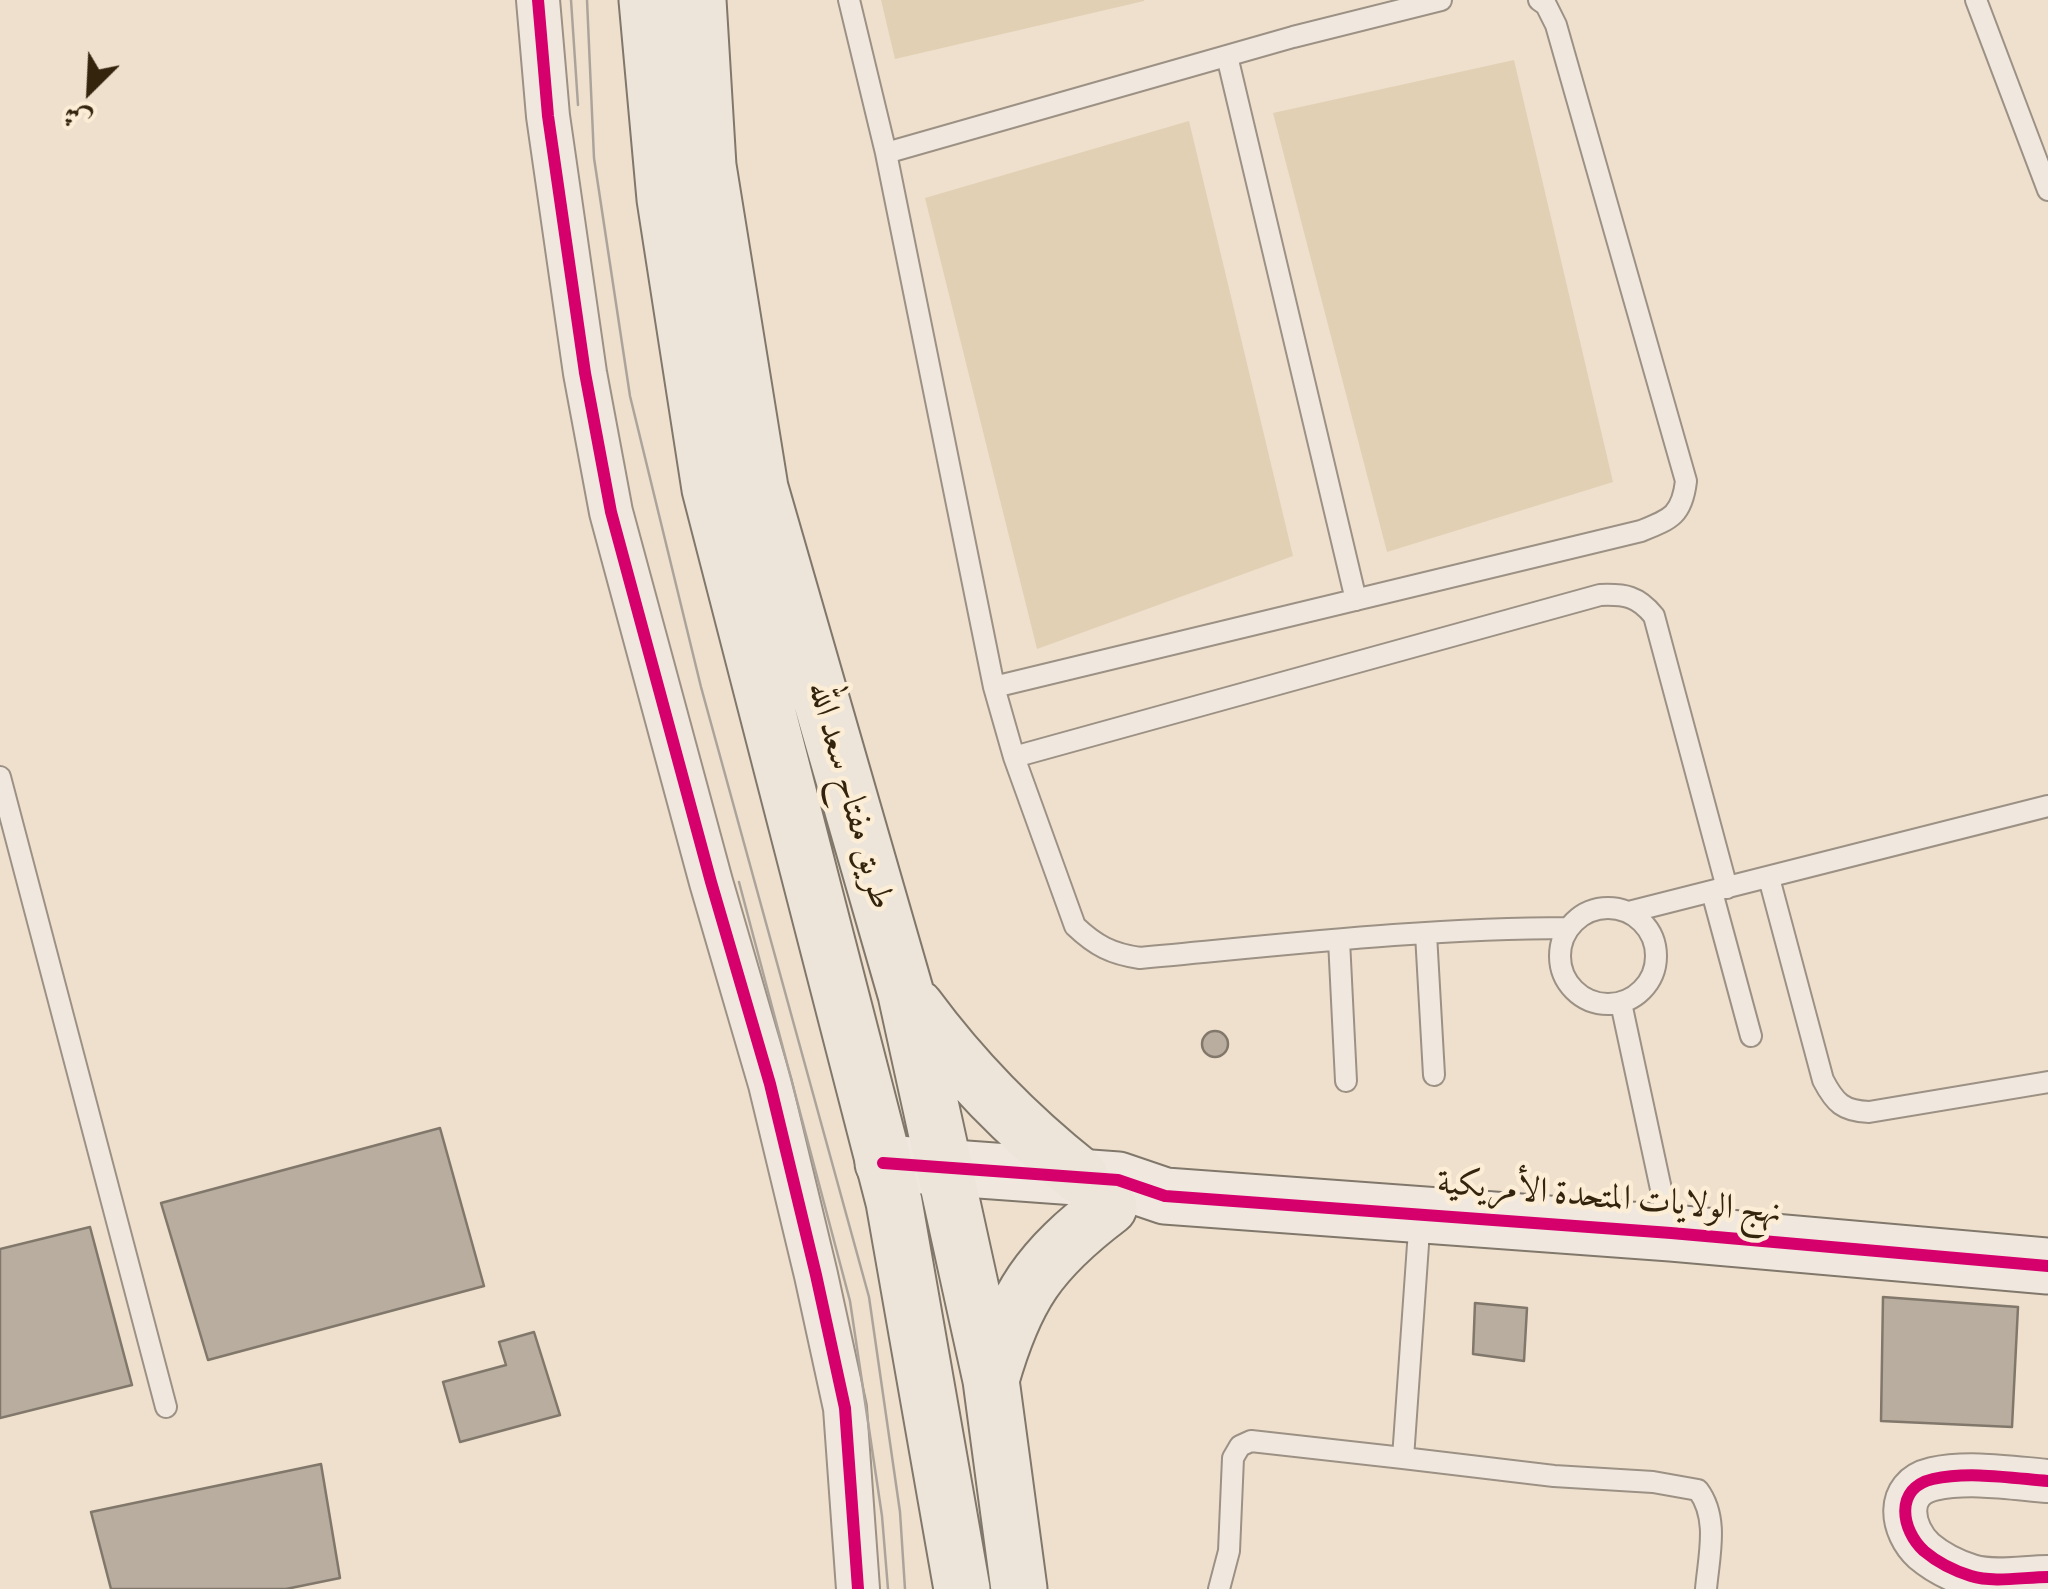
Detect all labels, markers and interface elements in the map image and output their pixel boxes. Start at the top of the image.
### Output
north arrow [40,40,140,140]
text: ش [58,96,97,140]
street label: طريق مفتاح سعد الله [796,677,902,915]
street label: نهج الولايات المتحدة الأمريكية [1435,1163,1783,1235]

